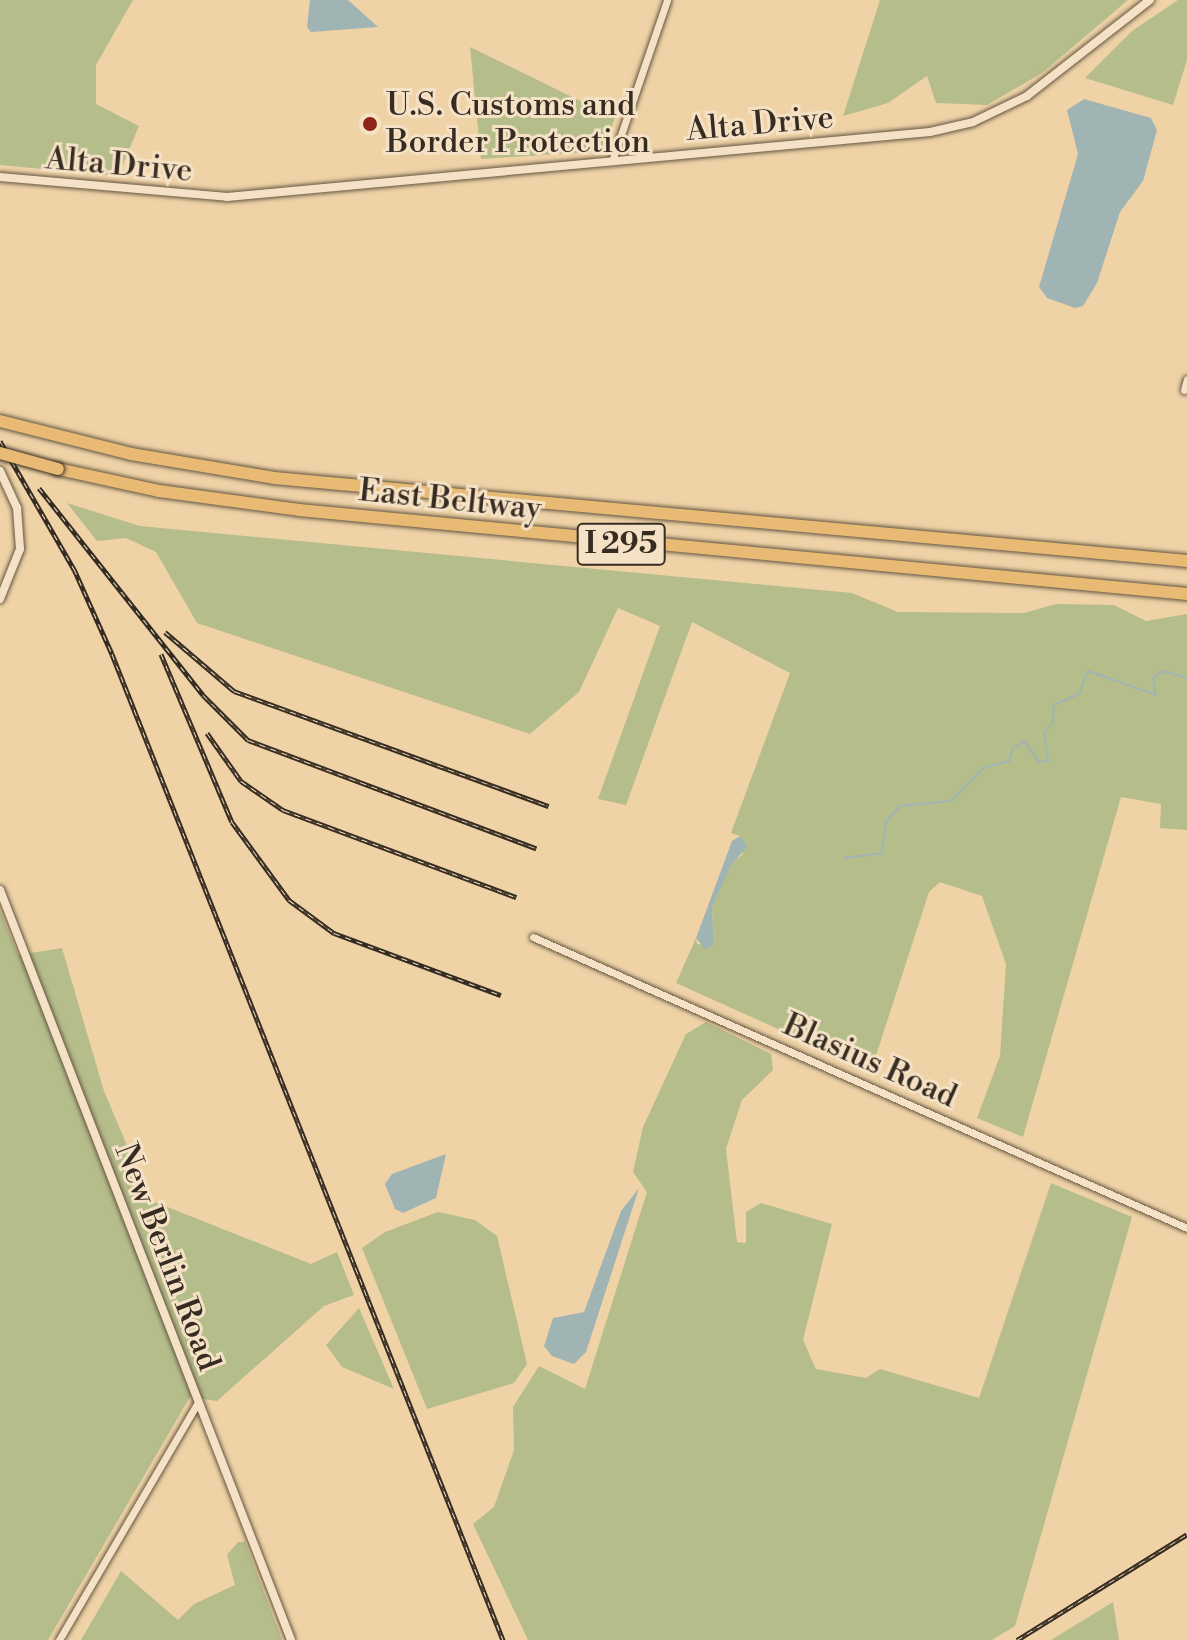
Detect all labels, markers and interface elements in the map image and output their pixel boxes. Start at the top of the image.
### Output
place label: U.S. Customs and Border Protection [386,87,650,162]
street label: Alta Drive [685,98,835,150]
marker: U.S. Customs and Border Protection [361,115,379,133]
street label: Alta Drive [44,139,194,191]
street label: East Beltway [357,471,543,529]
road number: I 295 [575,518,667,570]
street label: Blasius Road [777,1006,963,1116]
street label: New Berlin Road [106,1138,228,1376]

